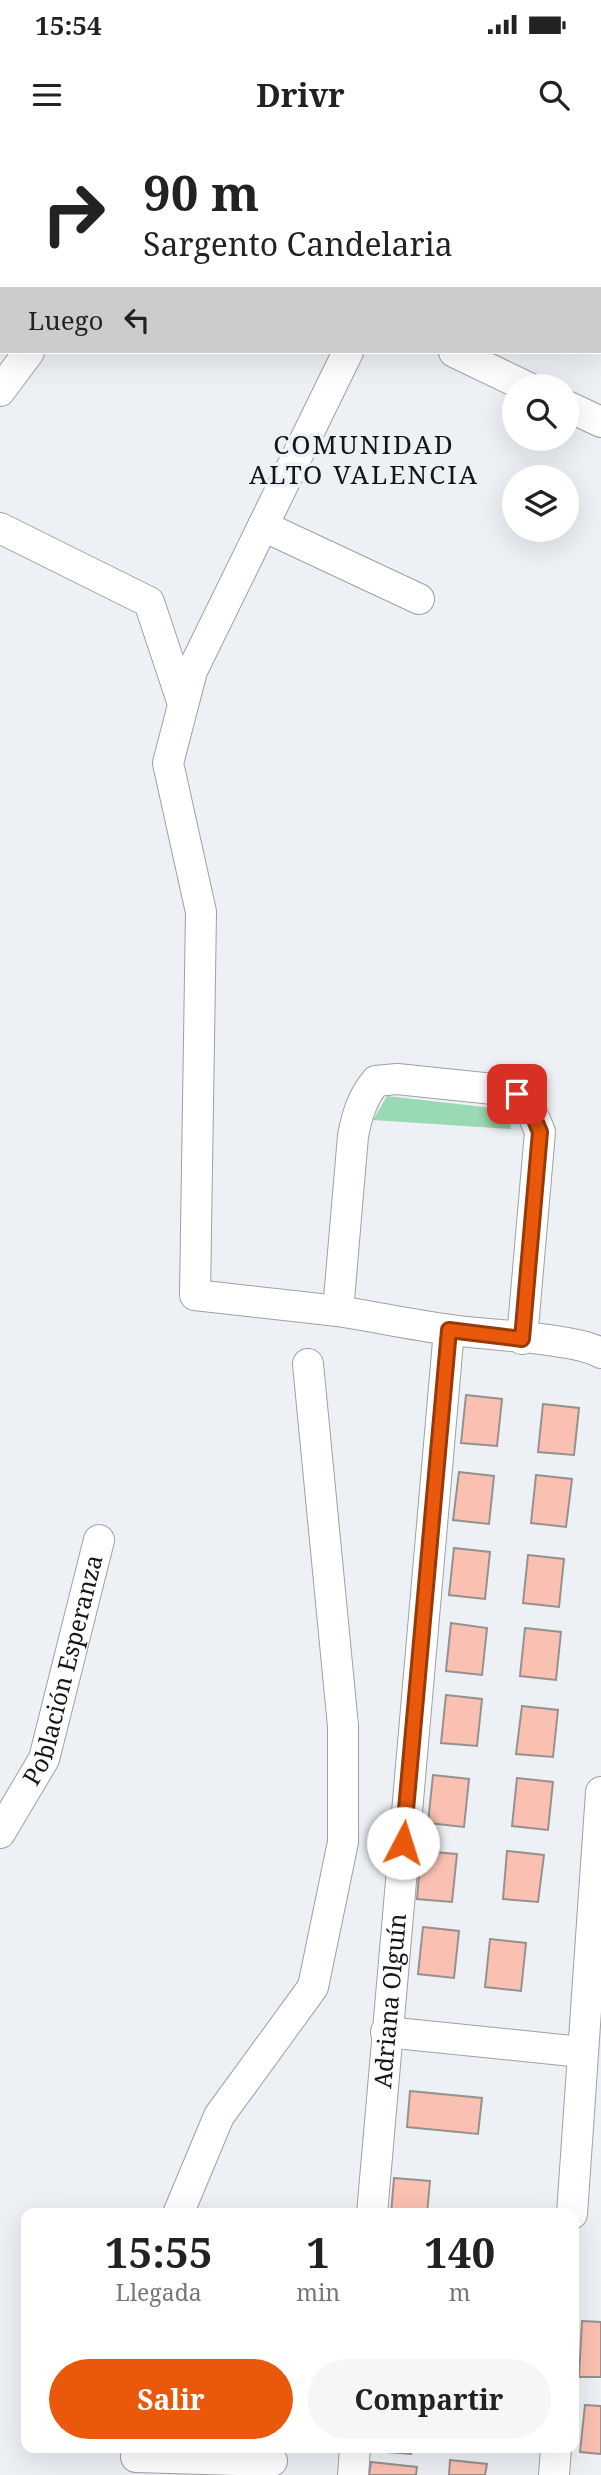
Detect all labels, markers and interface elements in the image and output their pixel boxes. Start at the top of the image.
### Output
text: 15:54 [35,7,102,43]
text: Drivr [256,73,345,116]
icon: menu [28,76,66,114]
icon: search [535,76,573,114]
text: 90 m [143,159,259,225]
icon: right [28,168,119,259]
text: Sargento Candelaria [143,222,453,265]
icon: left [118,301,156,339]
text: Luego [28,302,104,338]
map controls [502,374,579,542]
button: search [502,374,579,451]
district label: COMUNIDAD ALTO VALENCIA [249,426,479,492]
button: layers [502,465,579,542]
pin [487,1064,547,1124]
icon: arrive [498,1075,536,1113]
street label: Población Esperanza [14,1551,110,1791]
position arrow [366,1806,440,1880]
street label: Adriana Olguín [365,1912,413,2090]
text: 15:55 [105,2223,212,2280]
text: 1 [306,2223,330,2280]
text: 140 [424,2223,495,2280]
text: Llegada [116,2276,202,2308]
text: min [296,2276,340,2308]
text: m [449,2276,470,2308]
button: Salir [49,2359,293,2439]
button: Compartir [307,2359,551,2439]

